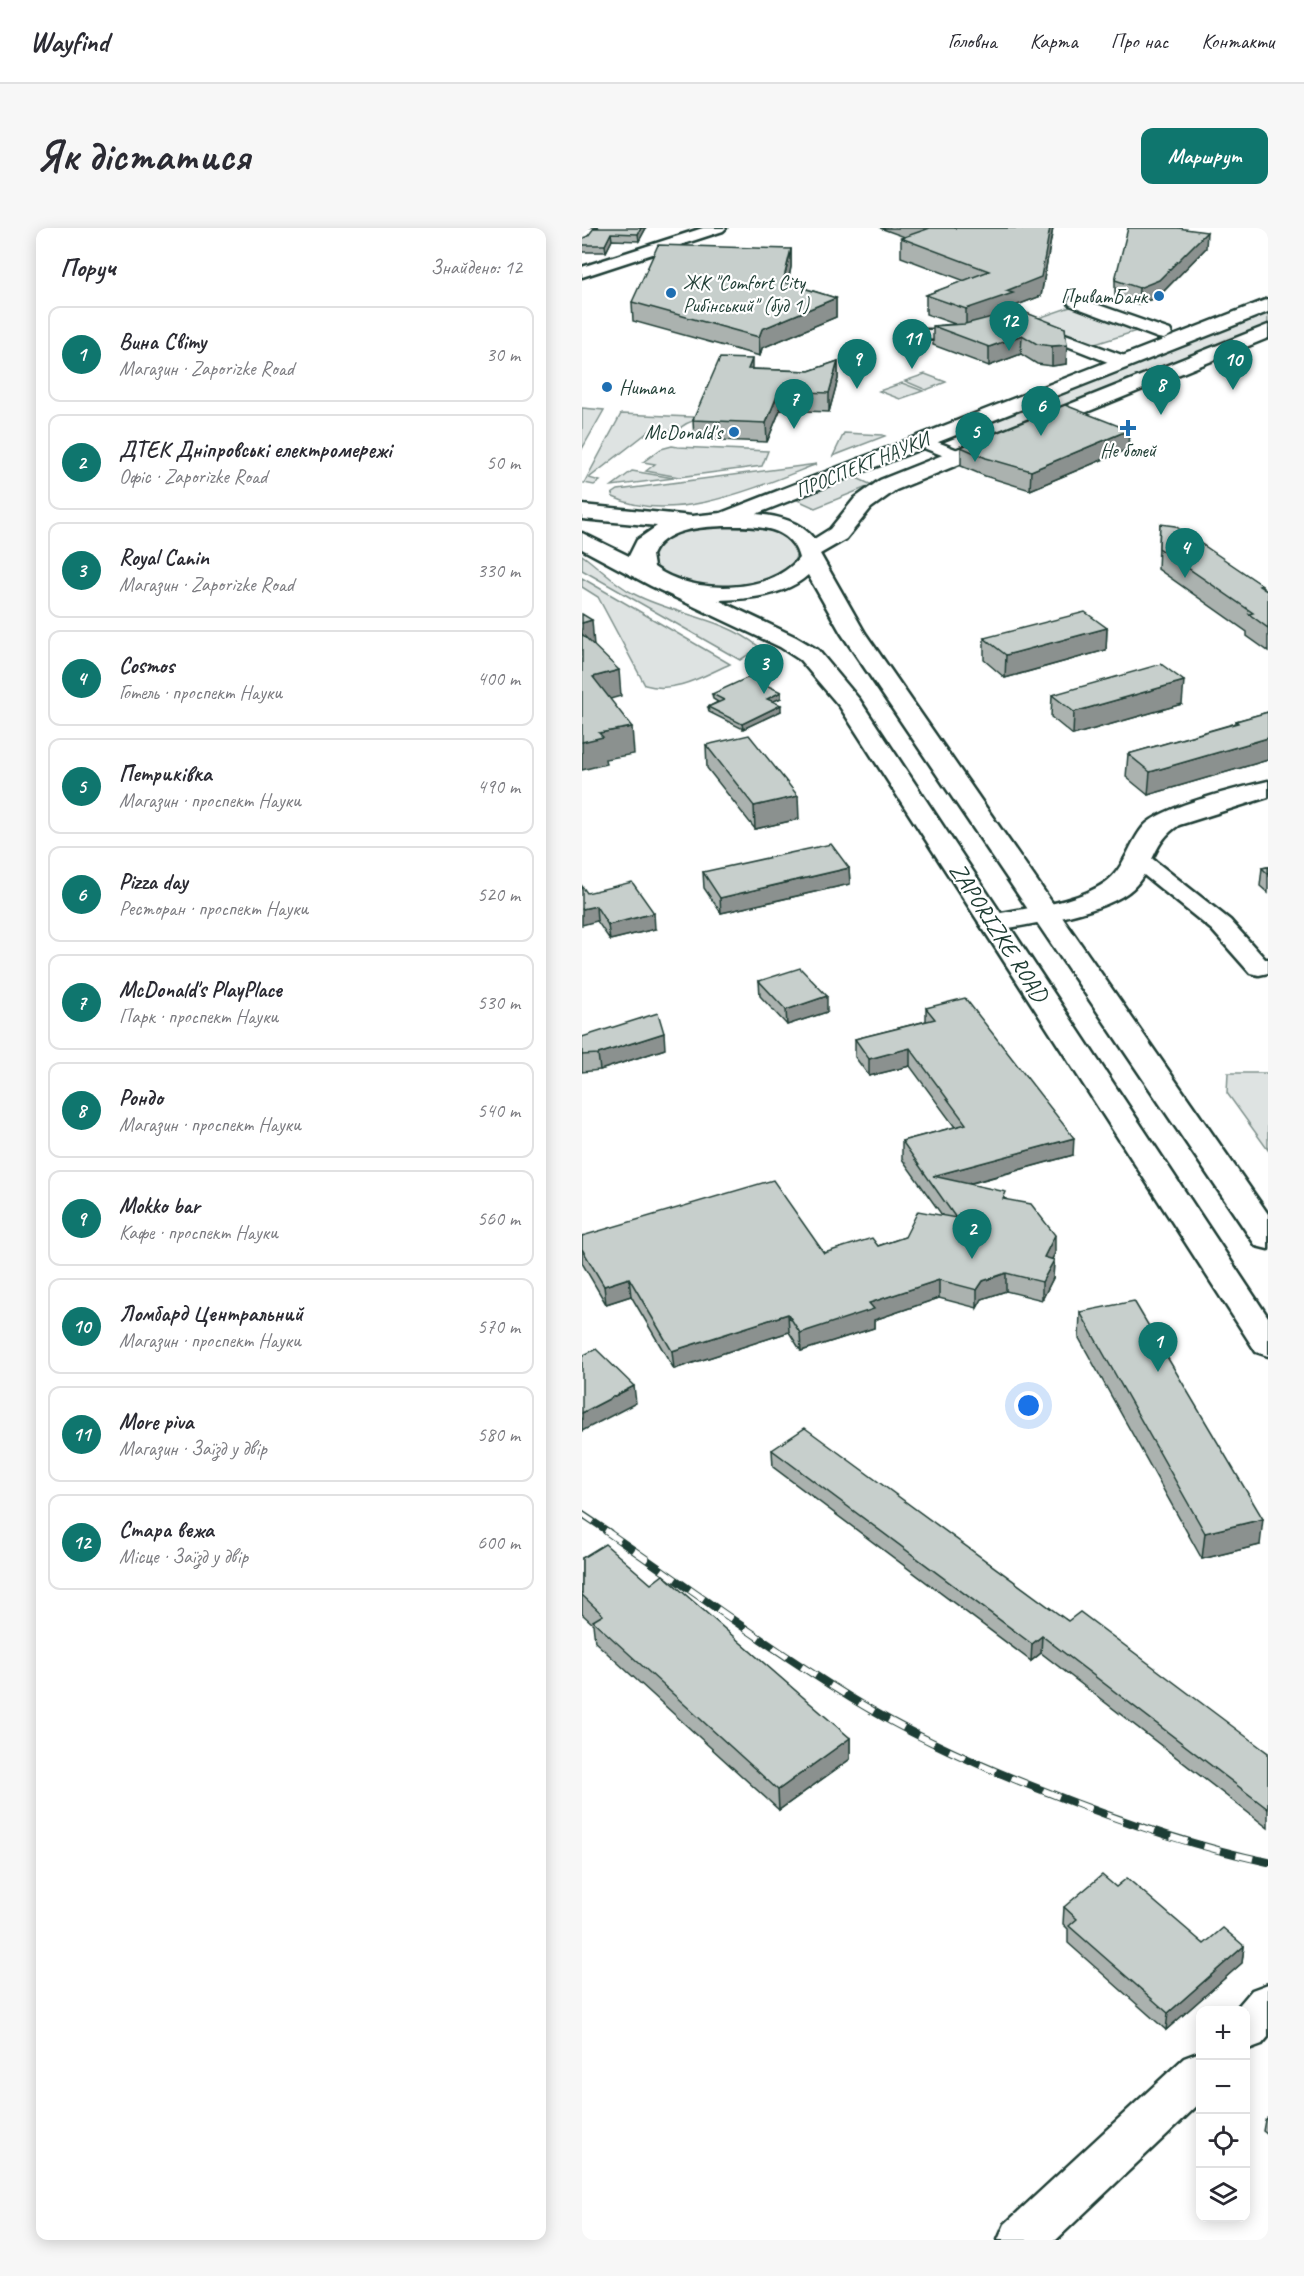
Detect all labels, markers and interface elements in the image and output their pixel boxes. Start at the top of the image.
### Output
text: Wayfind [30,24,109,59]
text: Головна [948,28,997,54]
text: Карта [1030,28,1078,54]
text: Про нас [1111,28,1168,54]
text: Контакти [1201,28,1274,54]
button: Маршрут [1141,128,1268,184]
text: Як дістатися [36,130,250,183]
text: Поруч [60,251,116,284]
text: Знайдено: 12 [431,255,522,280]
place label: ЖК "Comfort City Рибінський" (буд 1) [683,270,810,318]
place label: ПриватБанк [1061,284,1149,309]
marker: ЖК "Comfort City Рибінський" (буд 1) [664,286,678,300]
marker: ПриватБанк [1152,289,1166,303]
pin: 12 [990,302,1028,351]
pin: 11 [892,320,932,369]
text: Вина Світу [119,328,206,356]
pin: 9 [838,340,876,389]
pin: 10 [1214,340,1252,390]
text: 1 [77,342,86,367]
text: 30 m [486,342,520,367]
text: Магазин · Zaporizke Road [119,356,294,381]
pin: 8 [1142,366,1180,415]
place label: Humana [619,375,676,400]
marker: Humana [600,380,614,394]
pin: 7 [774,380,814,429]
pin: 6 [1022,386,1060,436]
pin: 5 [956,412,994,462]
place label: McDonald's [644,420,724,445]
marker: Не болей [1121,421,1135,435]
marker: McDonald's [727,425,741,439]
street label: ПРОСПЕКТ НАУКИ [792,425,936,503]
text: ДТЕК Дніпровські електромережі [119,436,392,464]
place label: Не болей [1100,438,1158,463]
text: 2 [77,450,86,475]
text: 50 m [486,450,520,475]
text: Офіс · Zaporizke Road [119,464,267,489]
pin: 4 [1166,528,1204,578]
text: Royal Canin [119,544,209,572]
text: 3 [77,558,86,583]
text: 330 m [477,558,520,583]
text: Магазин · Zaporizke Road [119,572,294,597]
pin: 3 [744,644,783,694]
text: Cosmos [119,652,174,680]
text: 4 [77,666,86,691]
text: 400 m [477,666,520,691]
text: Готель · проспект Науки [119,680,282,705]
text: Петриківка [119,760,212,788]
text: 5 [77,774,86,799]
text: 490 m [477,774,520,799]
text: Магазин · проспект Науки [119,788,301,813]
street label: ZAPORIZKE ROAD [943,857,1056,1009]
text: Pizza day [119,868,188,896]
text: 6 [77,882,86,907]
text: 520 m [477,882,520,907]
text: Ресторан · проспект Науки [119,896,308,921]
text: McDonald's PlayPlace [119,976,282,1004]
text: 7 [77,990,86,1015]
text: 530 m [477,990,520,1015]
text: Парк · проспект Науки [119,1004,278,1029]
text: Рондо [119,1084,163,1112]
text: 8 [77,1098,86,1123]
text: 540 m [477,1098,520,1123]
text: Магазин · проспект Науки [119,1112,301,1137]
text: Mokko bar [119,1192,200,1220]
text: 9 [77,1206,86,1231]
text: 560 m [477,1206,520,1231]
pin: 2 [952,1210,992,1259]
text: Кафе · проспект Науки [119,1220,278,1245]
text: Ломбард Центральний [119,1300,303,1328]
text: 10 [73,1314,91,1339]
text: 570 m [477,1314,520,1339]
pin: 1 [1138,1322,1178,1372]
text: Магазин · проспект Науки [119,1328,301,1353]
your location [1014,1391,1043,1420]
text: More piva [119,1408,193,1436]
text: 11 [73,1422,91,1447]
text: 580 m [477,1422,520,1447]
text: Магазин · Заїзд у двір [119,1436,267,1461]
text: Стара вежа [119,1516,214,1544]
text: 12 [73,1530,91,1555]
text: 600 m [477,1530,520,1555]
text: Місце · Заїзд у двір [119,1544,248,1569]
map controls [1196,2006,1250,2222]
button: + [1196,2006,1250,2060]
button: − [1196,2060,1250,2114]
button: locate [1196,2114,1250,2168]
button: layers [1196,2168,1250,2222]

